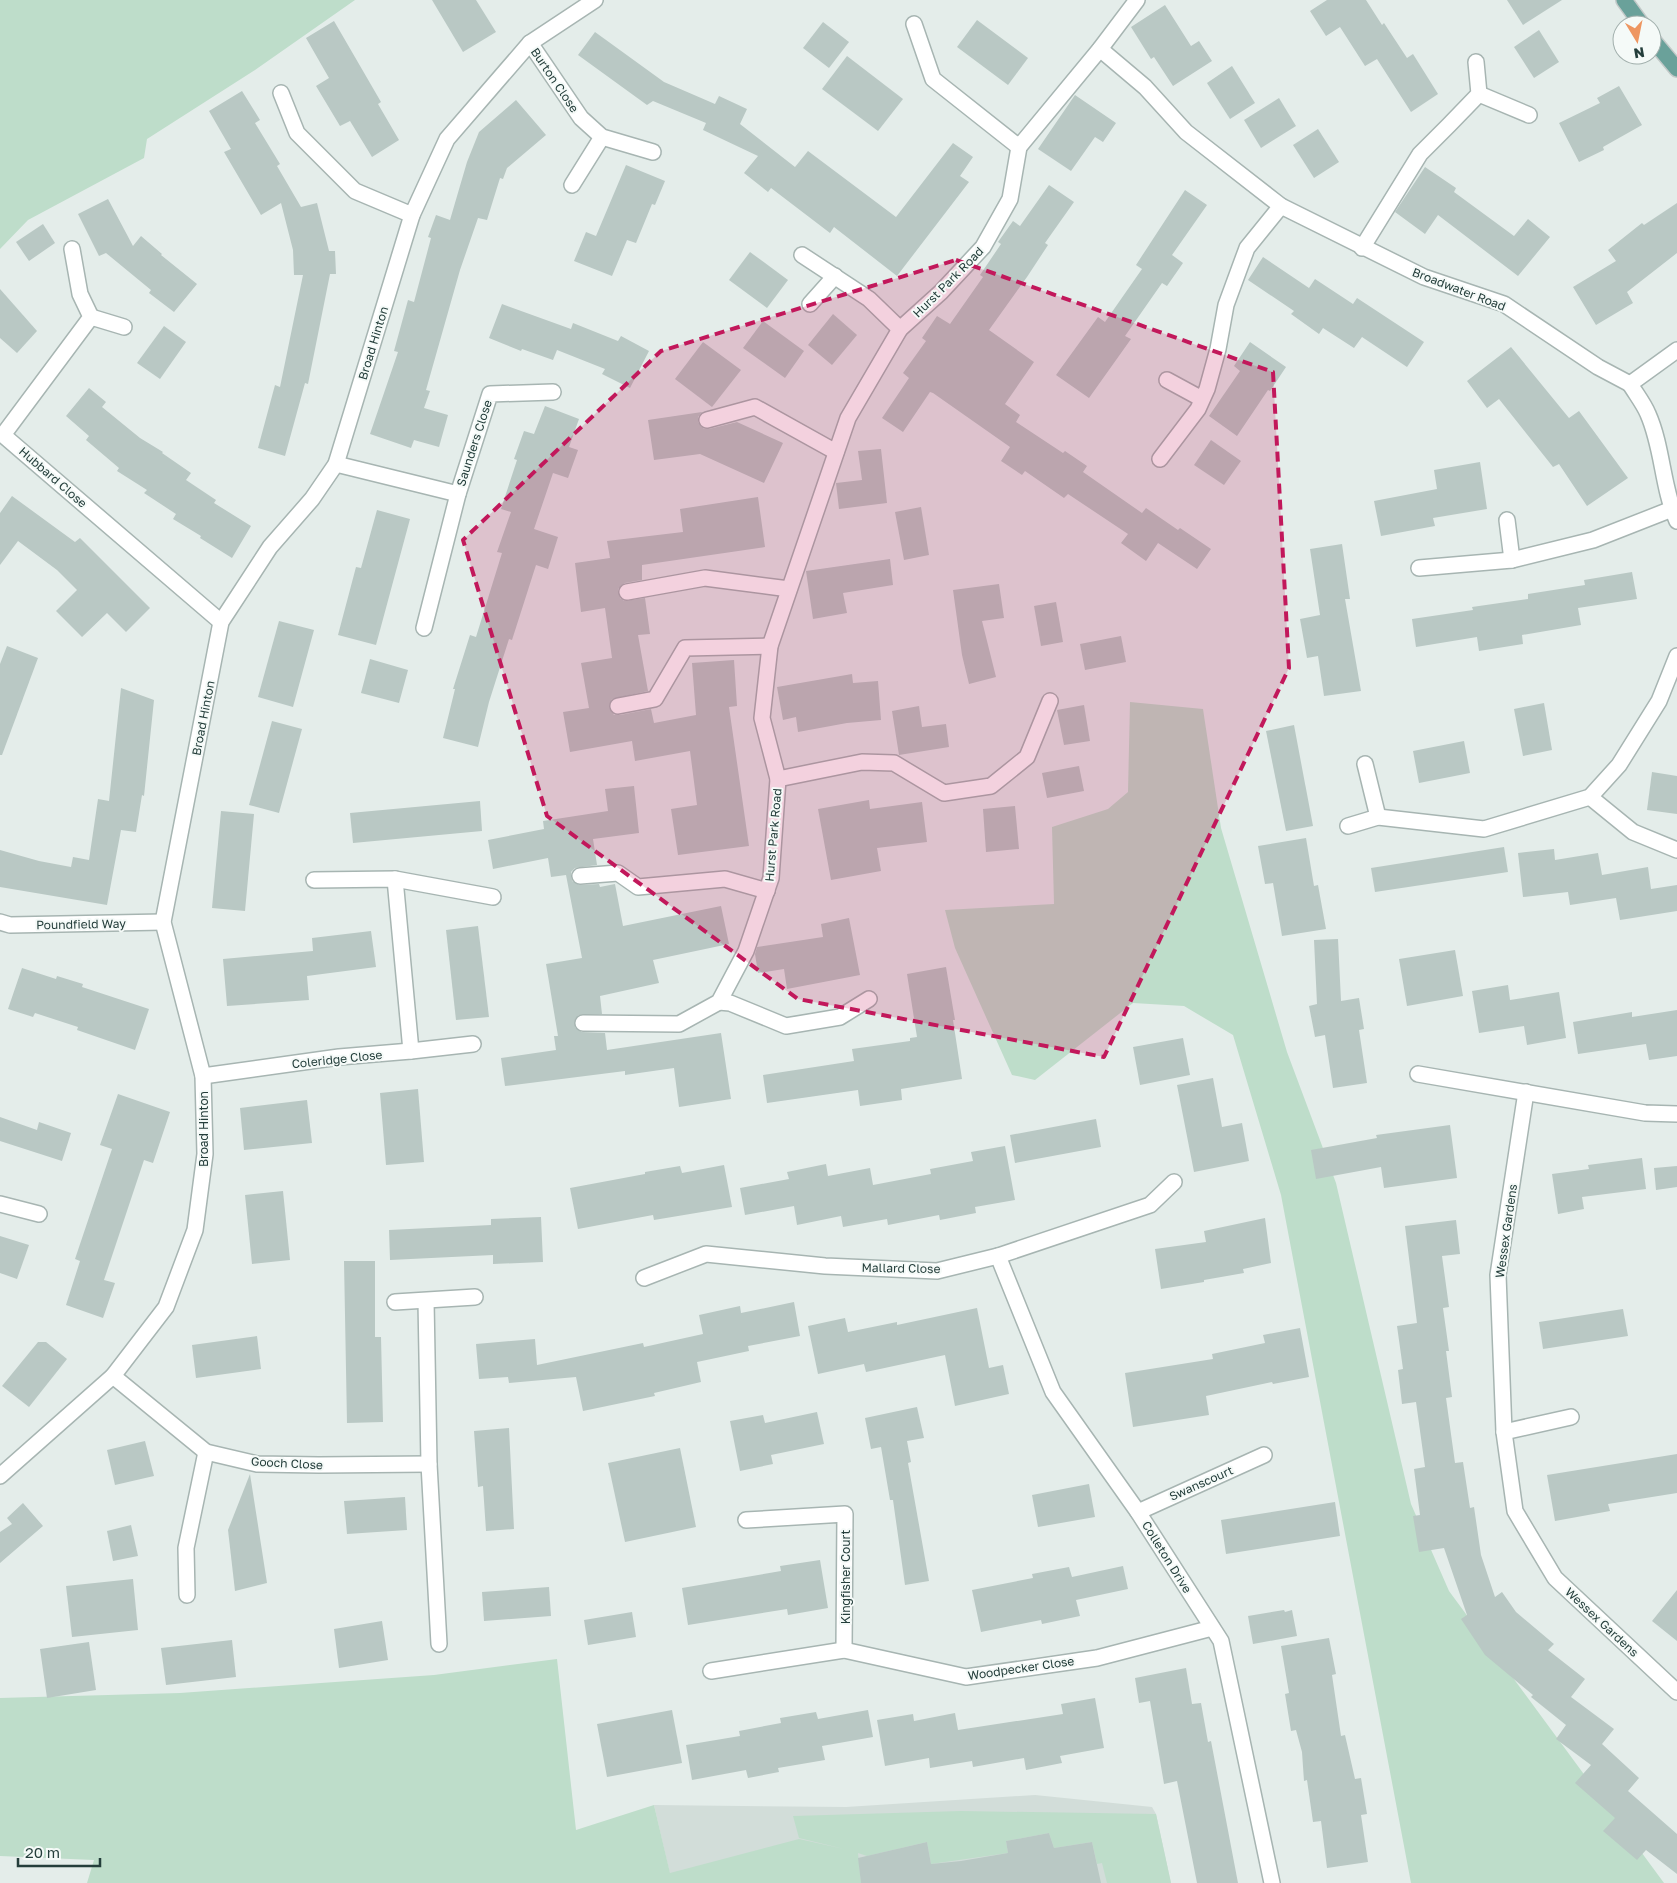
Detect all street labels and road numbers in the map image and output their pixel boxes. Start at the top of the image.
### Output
street label: Burton Close [528,45,582,115]
street label: Hurst Park Road [910,244,986,320]
street label: Broadwater Road [1410,264,1508,314]
street label: Broad Hinton [355,304,391,382]
street label: Saunders Close [453,398,495,488]
street label: Hubbard Close [16,443,90,511]
street label: Broad Hinton [188,679,218,757]
street label: Hurst Park Road [761,788,785,882]
street label: Poundfield Way [36,916,126,932]
street label: Coleridge Close [291,1047,383,1071]
street label: Broad Hinton [196,1091,211,1167]
street label: Wessex Gardens [1492,1183,1520,1279]
street label: Mallard Close [861,1260,941,1276]
street label: Gooch Close [251,1454,323,1472]
street label: Swanscourt [1167,1462,1235,1504]
street label: Colleton Drive [1139,1518,1195,1596]
street label: Kingfisher Court [838,1530,853,1624]
street label: Wessex Gardens [1562,1584,1642,1660]
street label: Woodpecker Close [967,1653,1075,1683]

